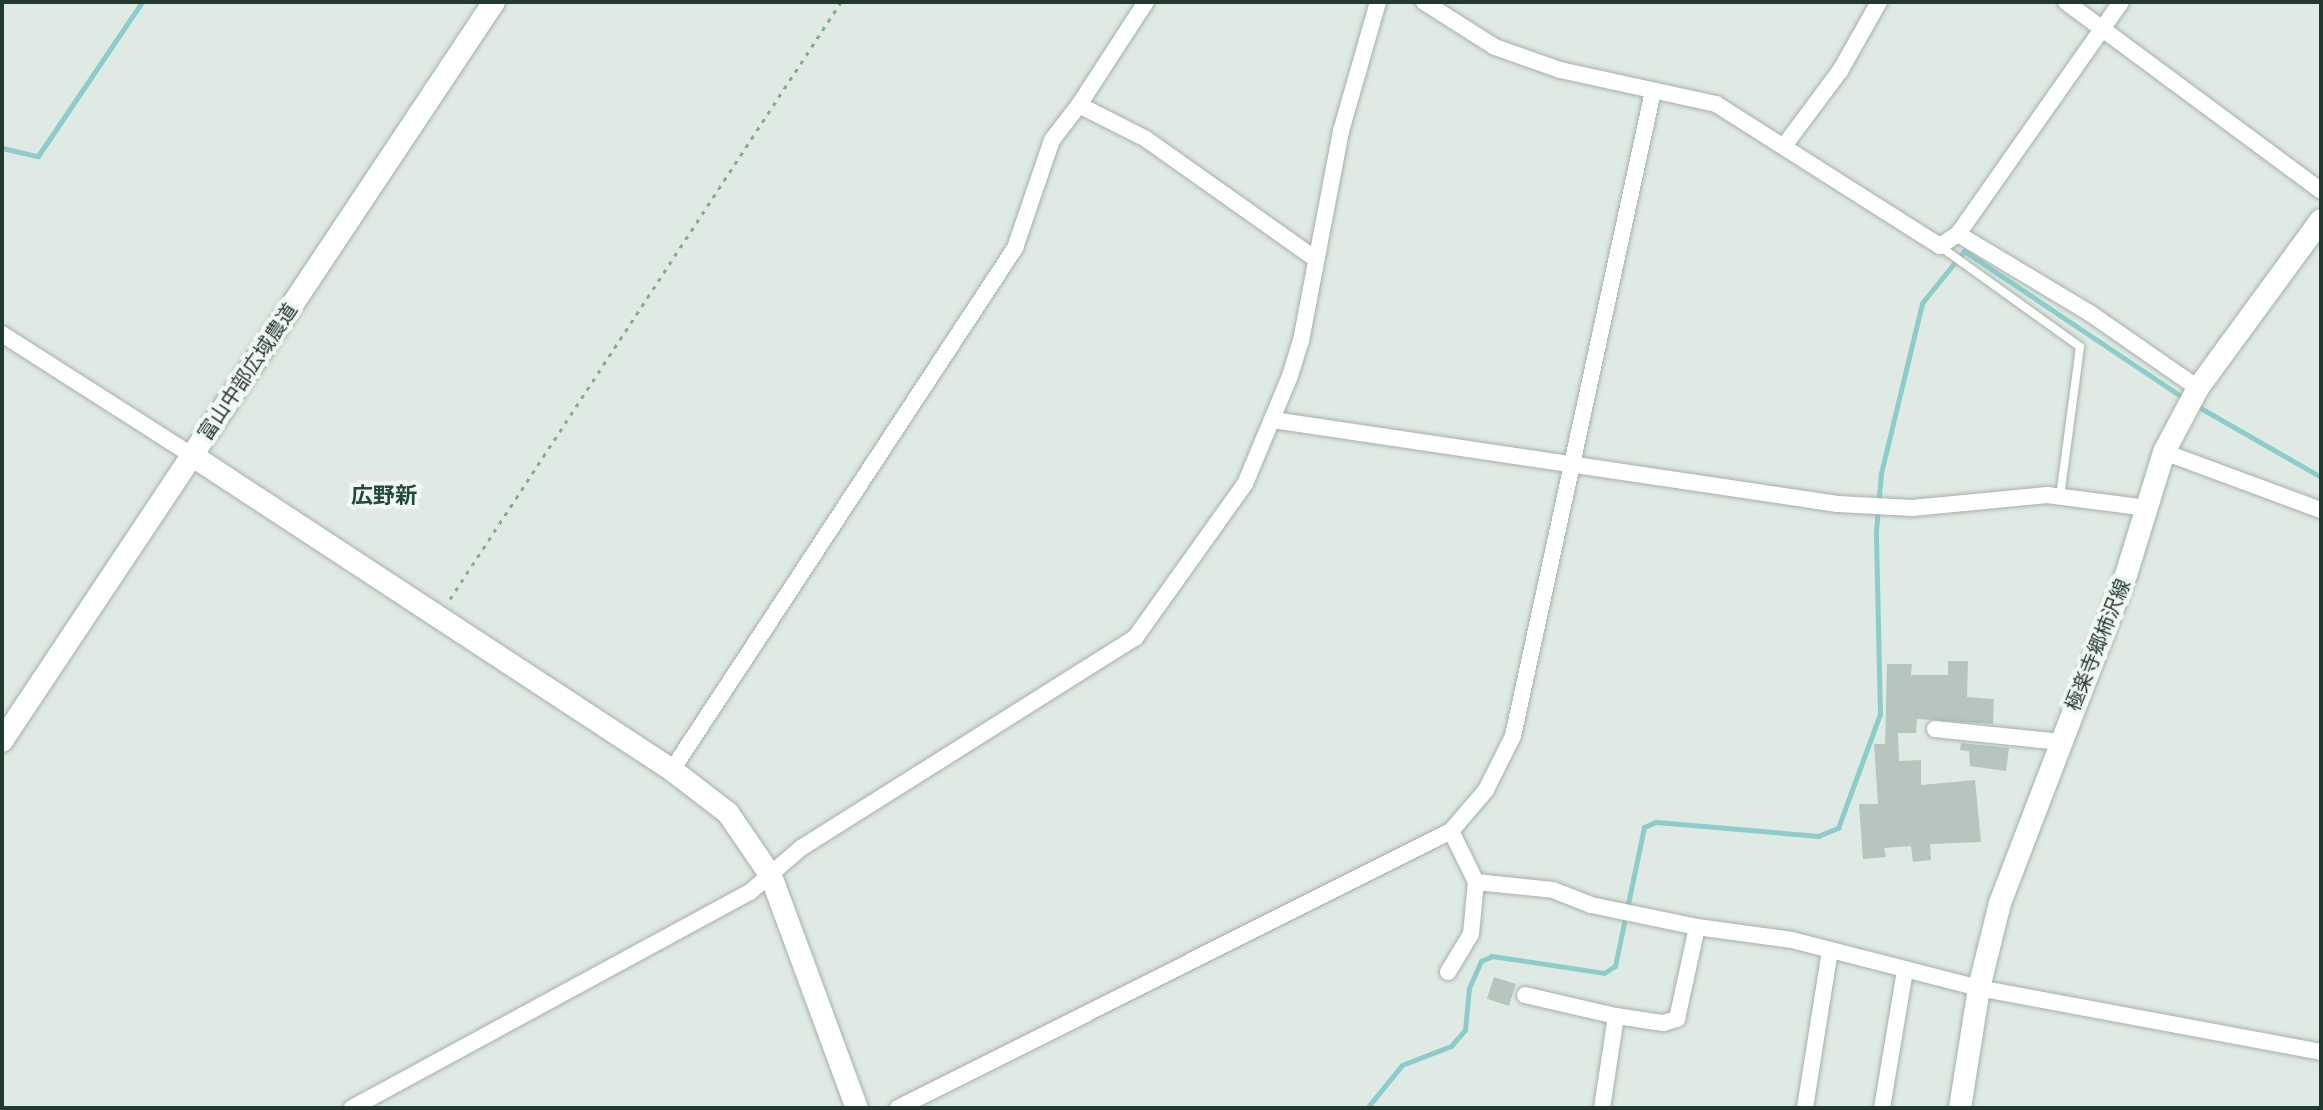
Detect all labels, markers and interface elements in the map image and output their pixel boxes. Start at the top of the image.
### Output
street label: 富山中部広域農道 [193,299,303,445]
district label: 広野新 [351,483,417,509]
street label: 極楽寺郷柿沢線 [2061,576,2135,714]

